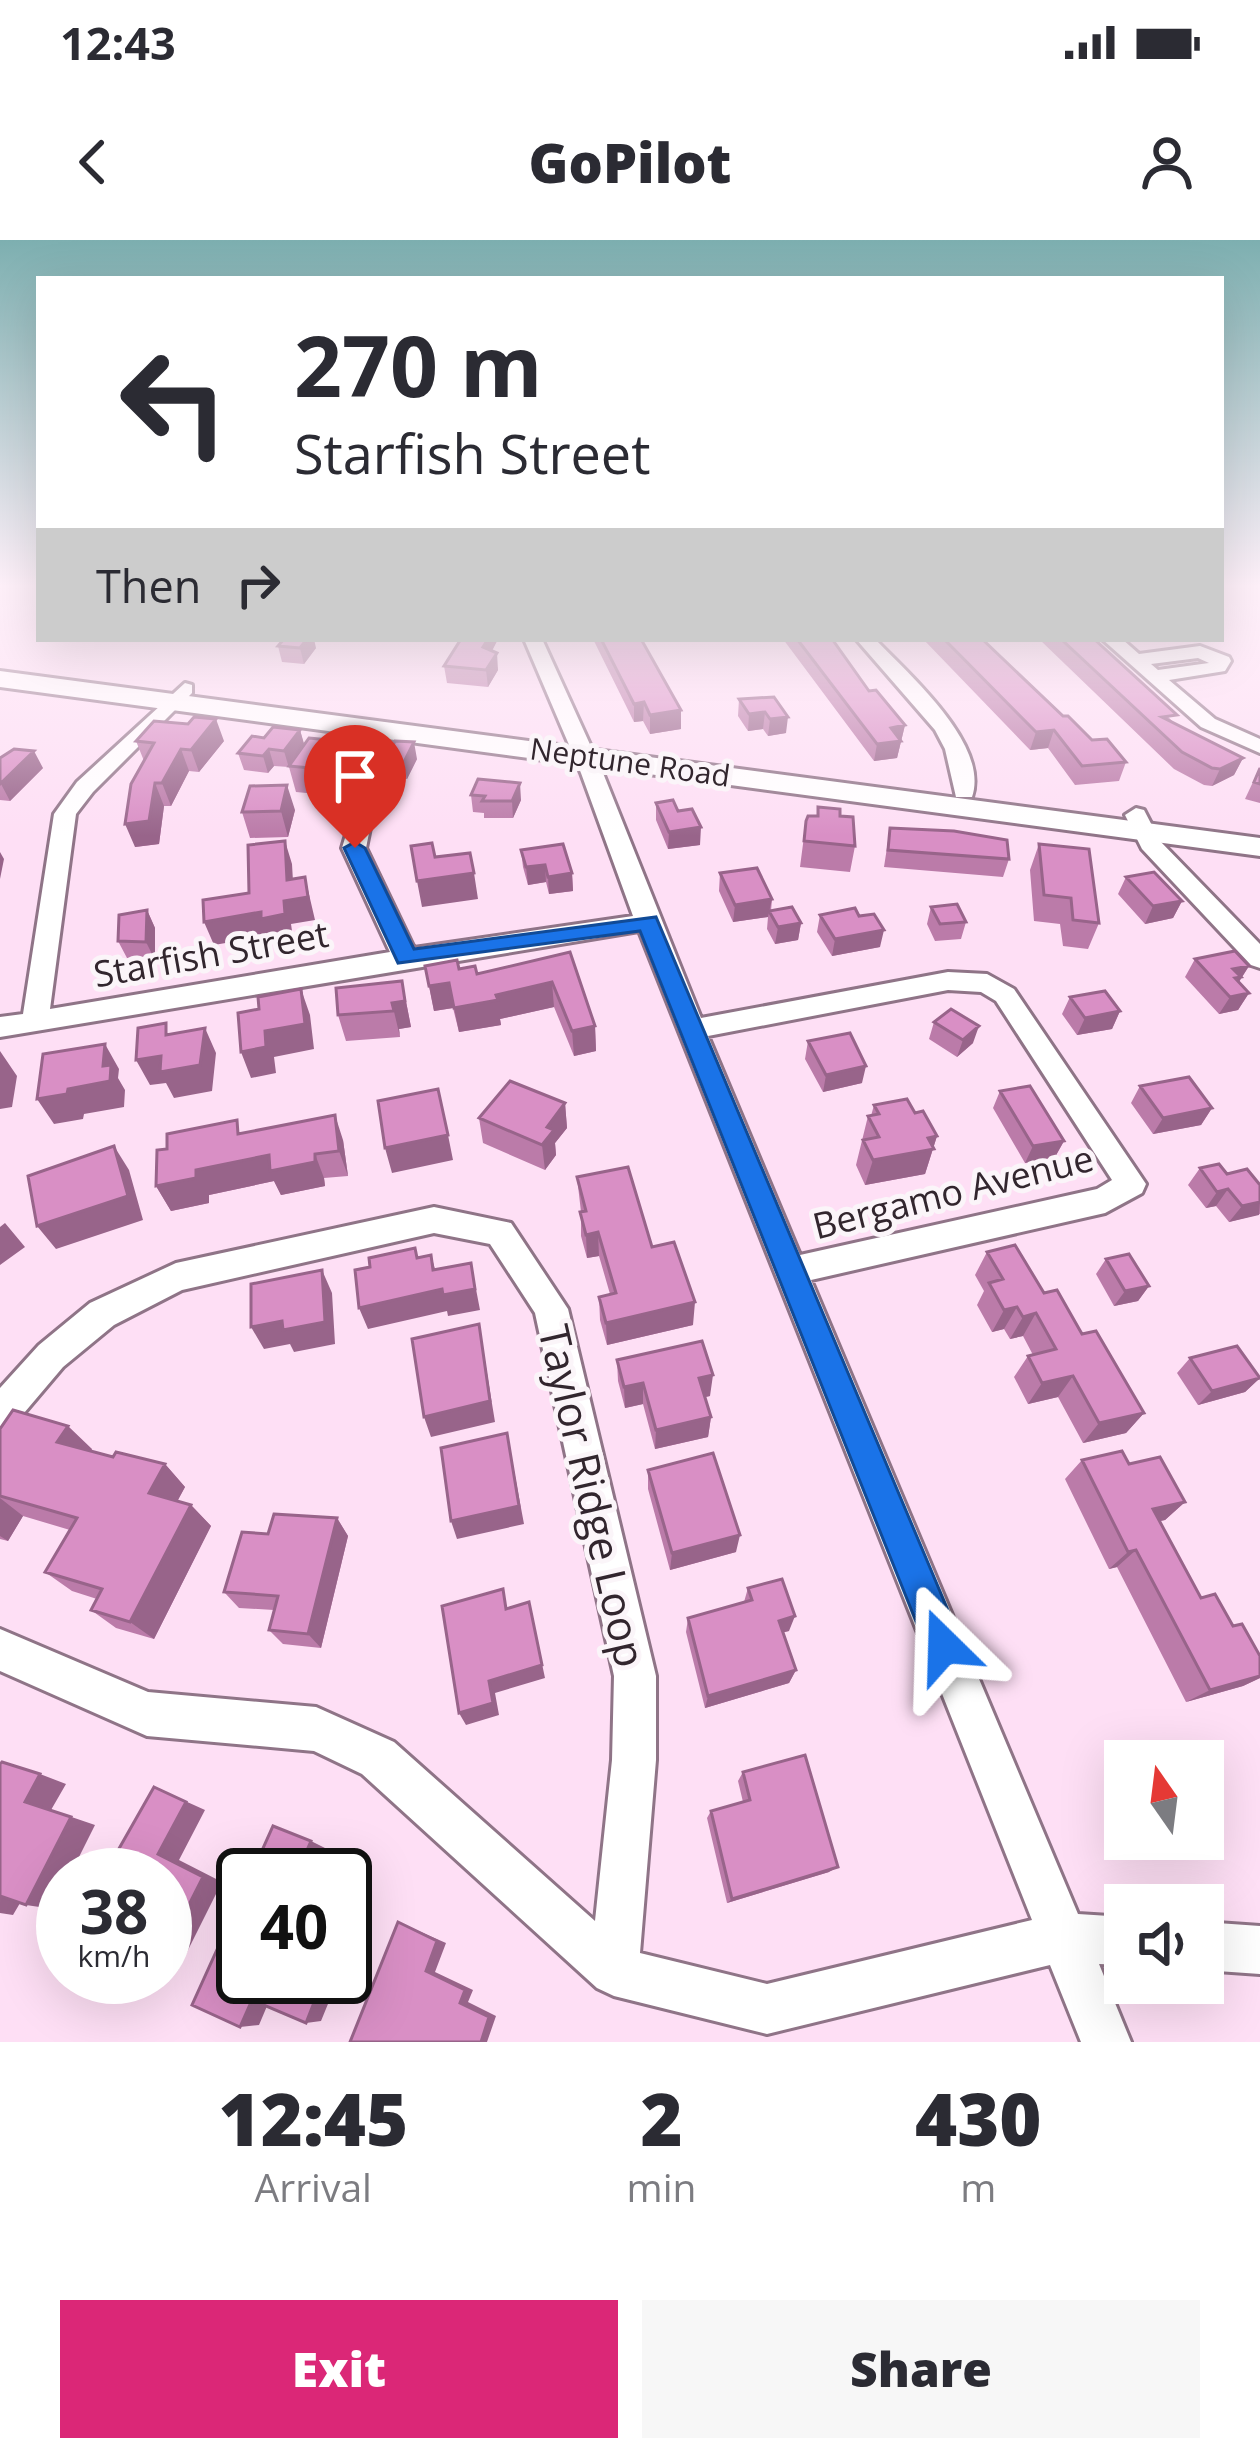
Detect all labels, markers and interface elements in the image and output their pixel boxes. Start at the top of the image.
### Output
text: 12:43 [60,12,176,73]
text: GoPilot [529,125,731,199]
icon: back [60,129,126,195]
icon: person [1134,129,1200,195]
text: 270 m [294,307,542,422]
icon: left [96,324,252,480]
text: Starfish Street [294,416,650,490]
icon: right [225,552,291,618]
text: Then [96,555,201,616]
pin [304,725,406,848]
street label: Neptune Road [528,727,733,796]
icon: arrive [322,743,388,809]
street label: Starfish Street [90,909,332,998]
street label: Bergamo Avenue [808,1133,1098,1250]
street label: Taylor Ridge Loop [526,1319,660,1672]
position arrow [881,1583,1007,1709]
north arrow [1104,1740,1224,1860]
map controls [1104,1740,1224,2004]
speed limit sign: 40 [216,1848,372,2004]
text: 38 [80,1870,148,1952]
button: sound [1104,1884,1224,2004]
text: km/h [78,1935,150,1976]
text: 12:45 [219,2069,408,2167]
text: 2 [640,2069,683,2167]
text: 430 [915,2069,1042,2167]
text: Arrival [255,2160,372,2213]
text: min [627,2160,696,2213]
text: m [960,2160,996,2213]
button: Exit [60,2300,618,2438]
button: Share [642,2300,1200,2438]

